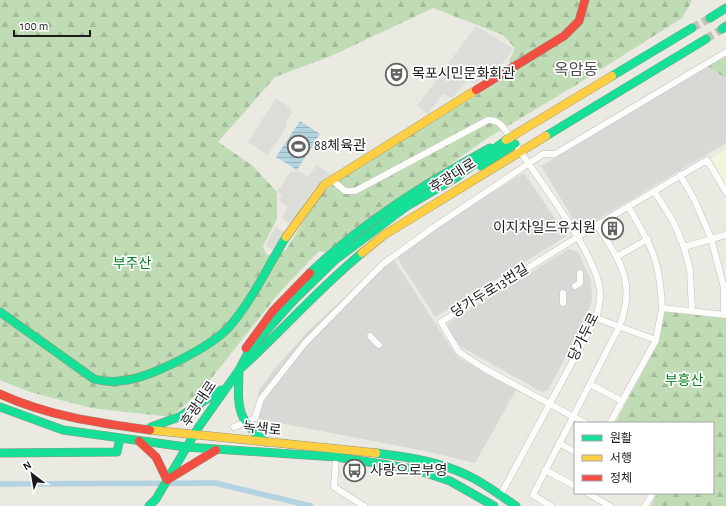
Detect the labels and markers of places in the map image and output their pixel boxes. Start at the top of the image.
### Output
theatre icon: 목포시민문화회관 [384,61,410,87]
place label: 목포시민문화회관 [412,66,515,81]
sports icon: 88체육관 [285,133,311,159]
place label: 88체육관 [314,138,366,153]
building icon: 이지차일드유치원 [599,215,625,241]
place label: 이지차일드유치원 [493,220,596,235]
bus stop icon: 사랑으로부영 [341,458,367,484]
place label: 사랑으로부영 [370,463,447,478]

